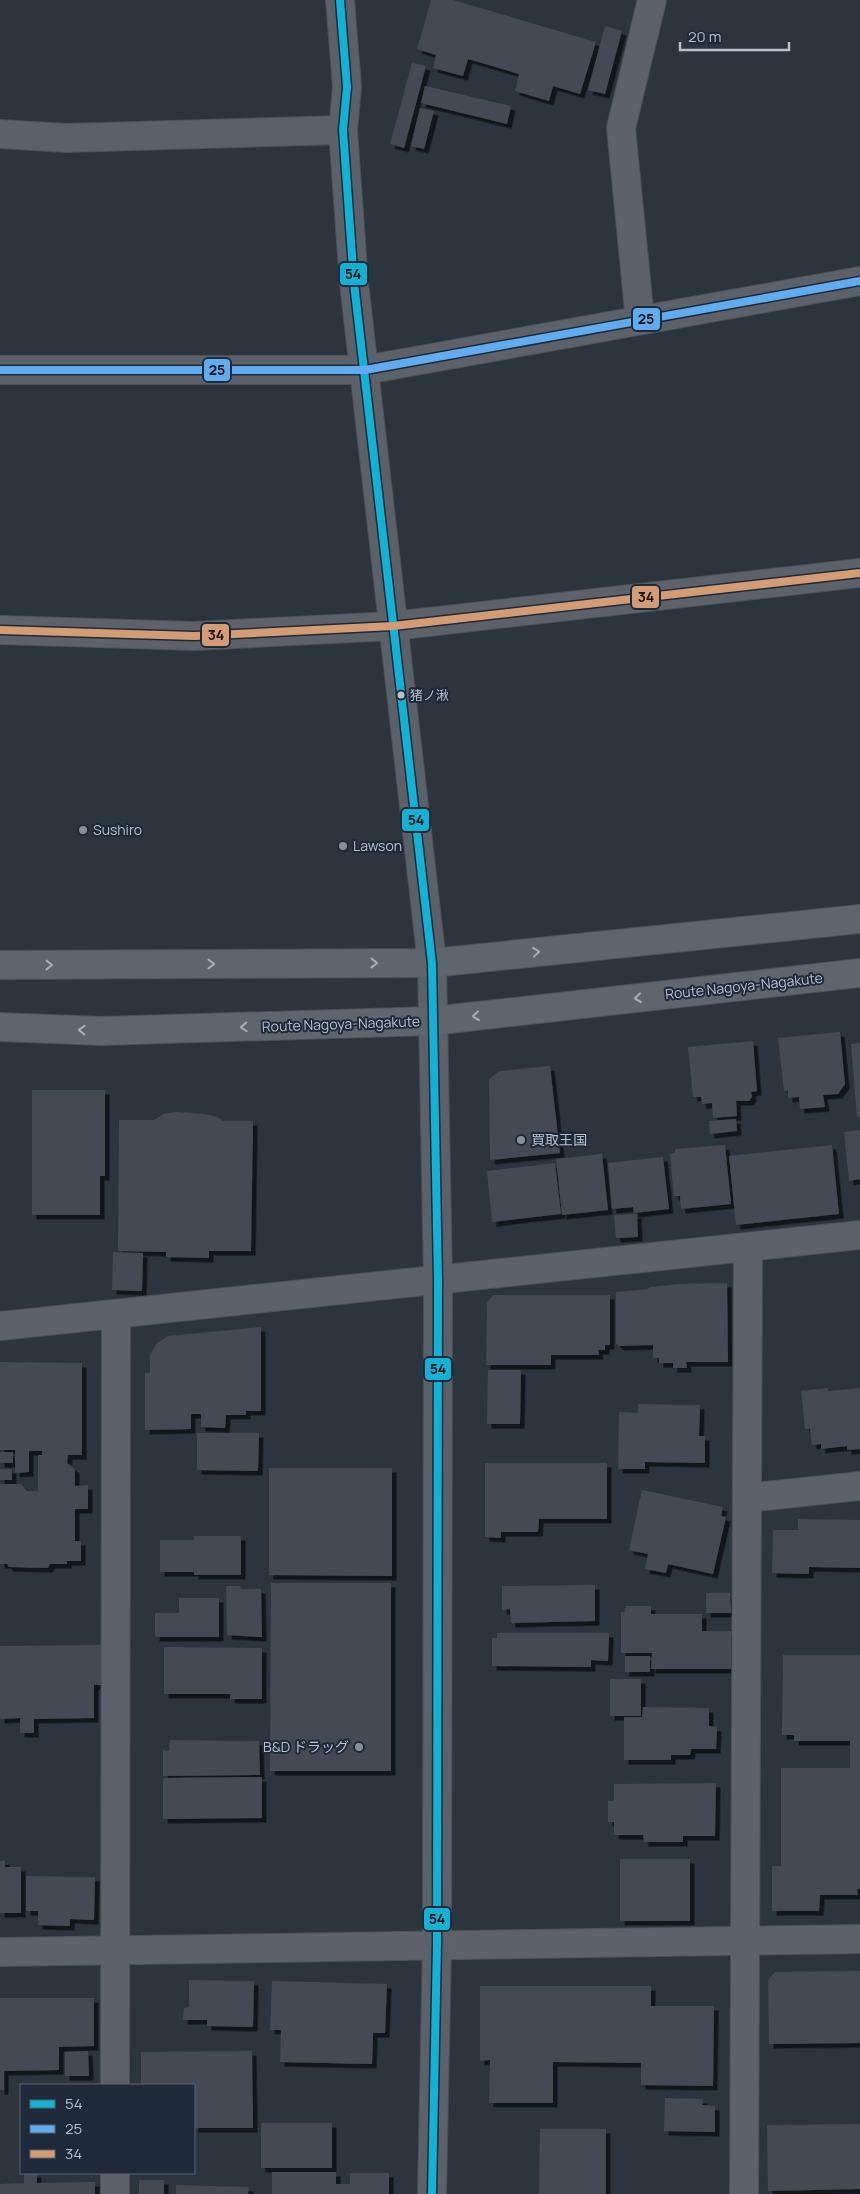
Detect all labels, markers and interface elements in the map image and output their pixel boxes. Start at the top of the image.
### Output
scale bar [680,20,789,52]
text: 20 m [688,26,721,47]
line badge: 54 [339,262,368,286]
text: 54 [345,264,361,283]
line badge: 25 [632,307,661,331]
text: 25 [638,309,654,328]
line badge: 25 [203,358,231,382]
text: 25 [209,360,225,379]
line badge: 34 [631,585,660,609]
text: 34 [638,587,654,606]
line badge: 34 [201,623,230,647]
text: 34 [208,625,224,644]
place label: 猪ノ湫 [410,686,449,704]
marker: 猪ノ湫 [396,690,406,700]
line badge: 54 [401,808,430,832]
text: 54 [408,810,424,829]
place label: Sushiro [93,820,142,839]
marker: Sushiro [77,824,89,836]
place label: Lawson [353,836,402,855]
marker: Lawson [337,840,349,852]
one-way arrow [532,947,540,958]
one-way arrow [370,958,378,968]
one-way arrow [208,959,215,969]
one-way arrow [45,960,53,970]
street label: Route Nagoya-Nagakute [664,968,824,1003]
one-way arrow [633,992,641,1003]
one-way arrow [472,1010,480,1021]
street label: Route Nagoya-Nagakute [262,1011,420,1036]
one-way arrow [240,1022,248,1032]
one-way arrow [77,1025,85,1035]
place label: 買取王国 [531,1130,587,1149]
marker: 買取王国 [515,1134,527,1146]
line badge: 54 [424,1357,452,1381]
text: 54 [430,1359,446,1378]
place label: B&D ドラッグ [263,1737,349,1756]
marker: B&D ドラッグ [353,1741,365,1753]
line badge: 54 [423,1907,451,1931]
text: 54 [429,1909,445,1928]
legend [20,2084,195,2174]
text: 54 [65,2093,83,2114]
text: 25 [65,2118,82,2139]
text: 34 [65,2143,82,2164]

